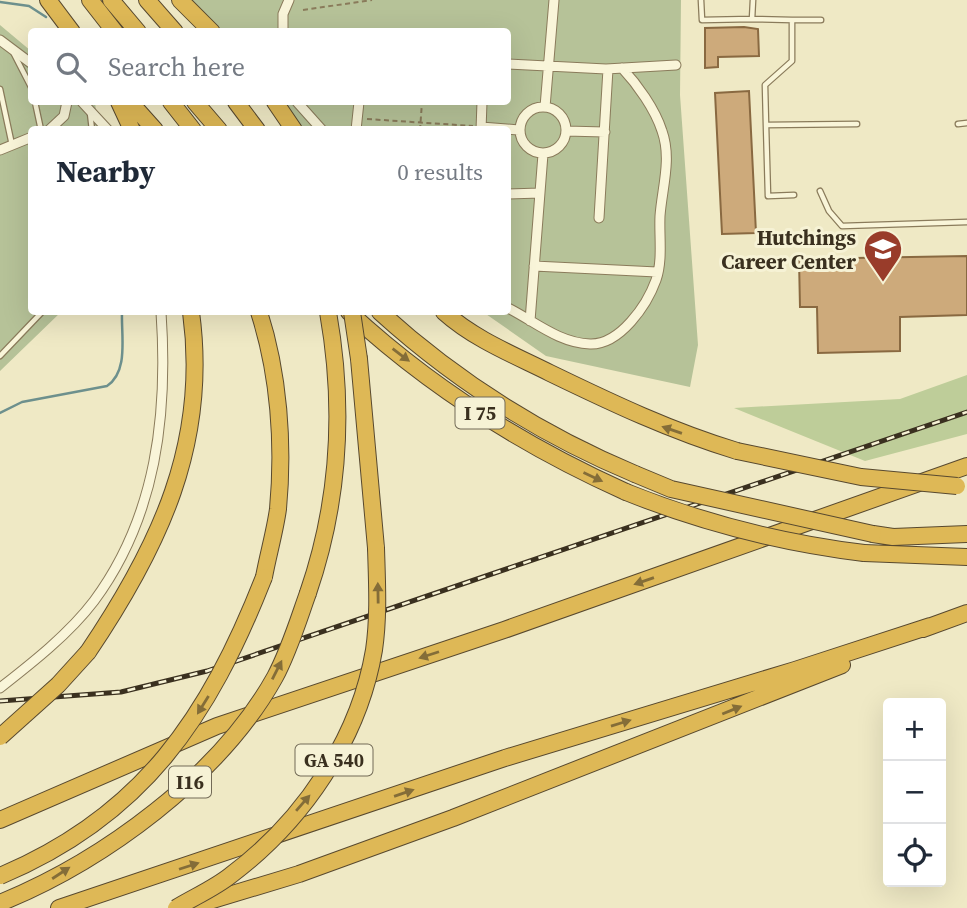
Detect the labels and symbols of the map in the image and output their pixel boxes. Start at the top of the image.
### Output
place label: Hutchings Career Center [721,223,856,276]
school or university icon: Hutchings Career Center [862,228,904,283]
one-way arrow [392,348,410,363]
road number: I 75 [456,398,504,428]
one-way arrow [662,424,683,435]
one-way arrow [583,471,603,482]
one-way arrow [633,575,654,586]
one-way arrow [372,582,384,604]
one-way arrow [418,650,439,661]
one-way arrow [272,660,283,680]
one-way arrow [197,696,210,715]
one-way arrow [722,704,743,715]
one-way arrow [611,718,632,728]
road number: GA 540 [296,744,372,776]
road number: I16 [169,766,211,797]
one-way arrow [394,787,415,798]
one-way arrow [295,794,311,812]
one-way arrow [179,860,200,871]
one-way arrow [52,867,71,880]

